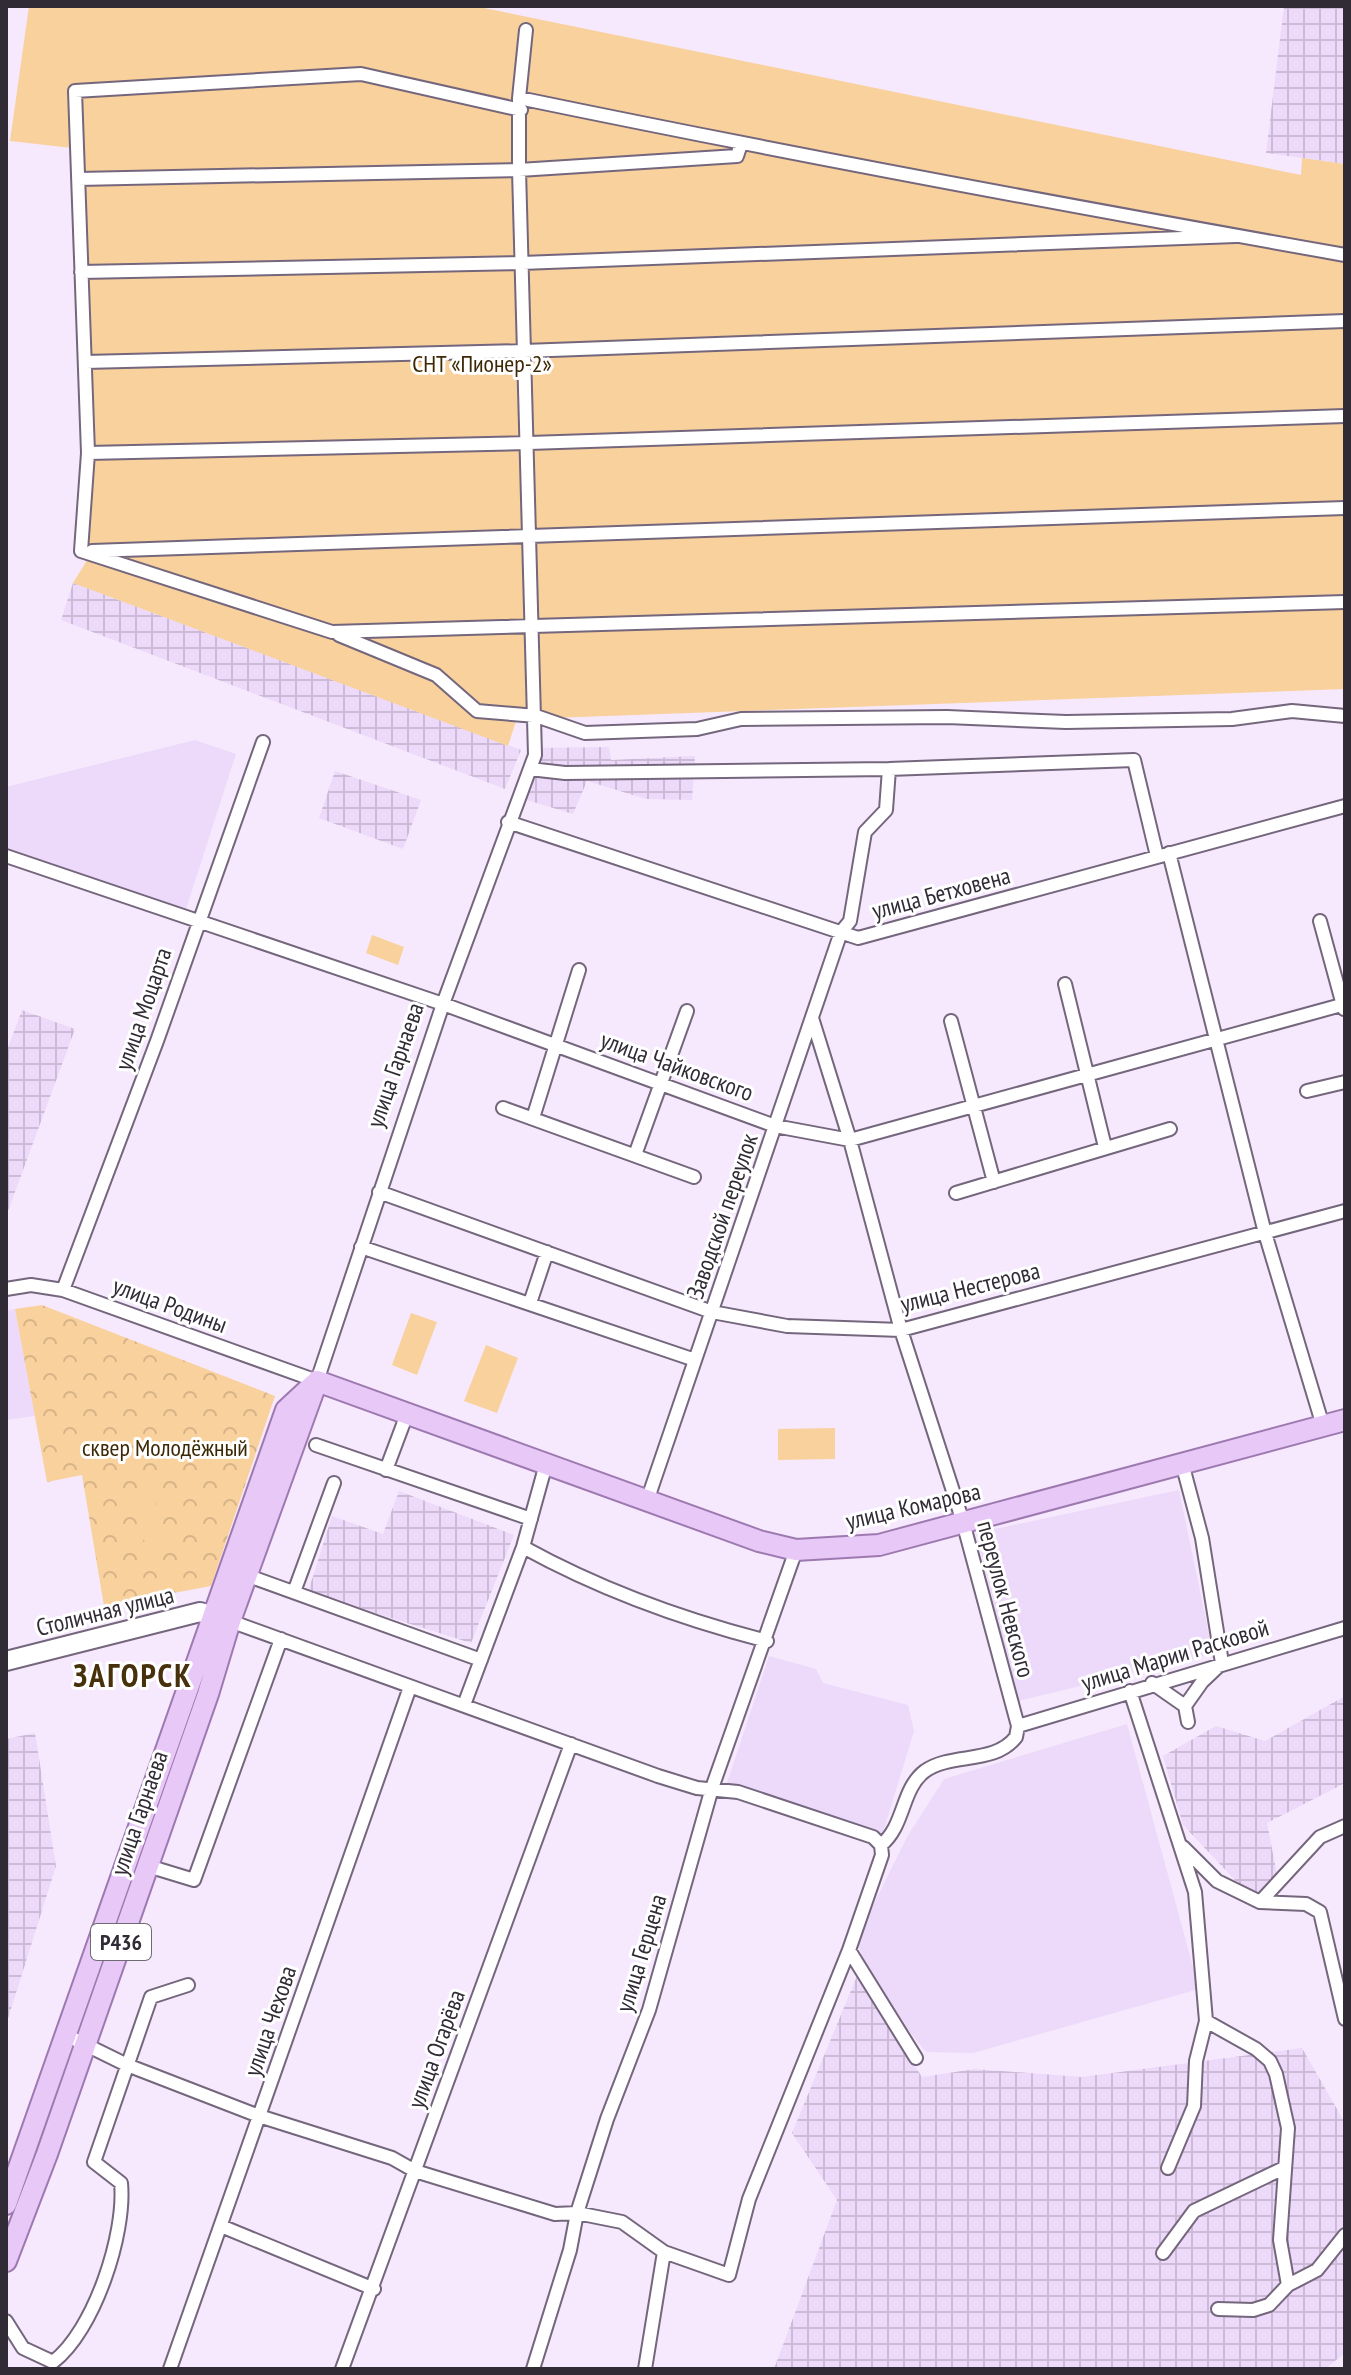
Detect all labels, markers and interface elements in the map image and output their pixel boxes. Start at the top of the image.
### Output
park label: СНТ «Пионер-2» [412,348,552,379]
street label: улица Бетховена [868,860,1014,926]
street label: улица Моцарта [108,944,178,1074]
street label: улица Гарнаева [359,999,431,1131]
street label: улица Чайковского [596,1024,758,1108]
street label: Заводской переулок [679,1129,765,1303]
street label: улица Нестерова [897,1255,1043,1319]
street label: улица Родины [109,1270,231,1340]
park label: сквер Молодёжный [82,1432,248,1463]
street label: улица Комарова [842,1475,984,1537]
street label: переулок Невского [970,1517,1042,1681]
street label: Столичная улица [33,1579,177,1643]
street label: улица Марии Расковой [1078,1612,1272,1698]
district label: ЗАГОРСК [73,1654,193,1696]
street label: улица Гарнаева [103,1747,175,1879]
street label: улица Герцена [608,1890,674,2016]
road number: P436 [91,1924,151,1960]
street label: улица Чехова [237,1962,303,2080]
street label: улица Огарёва [400,1986,472,2112]

